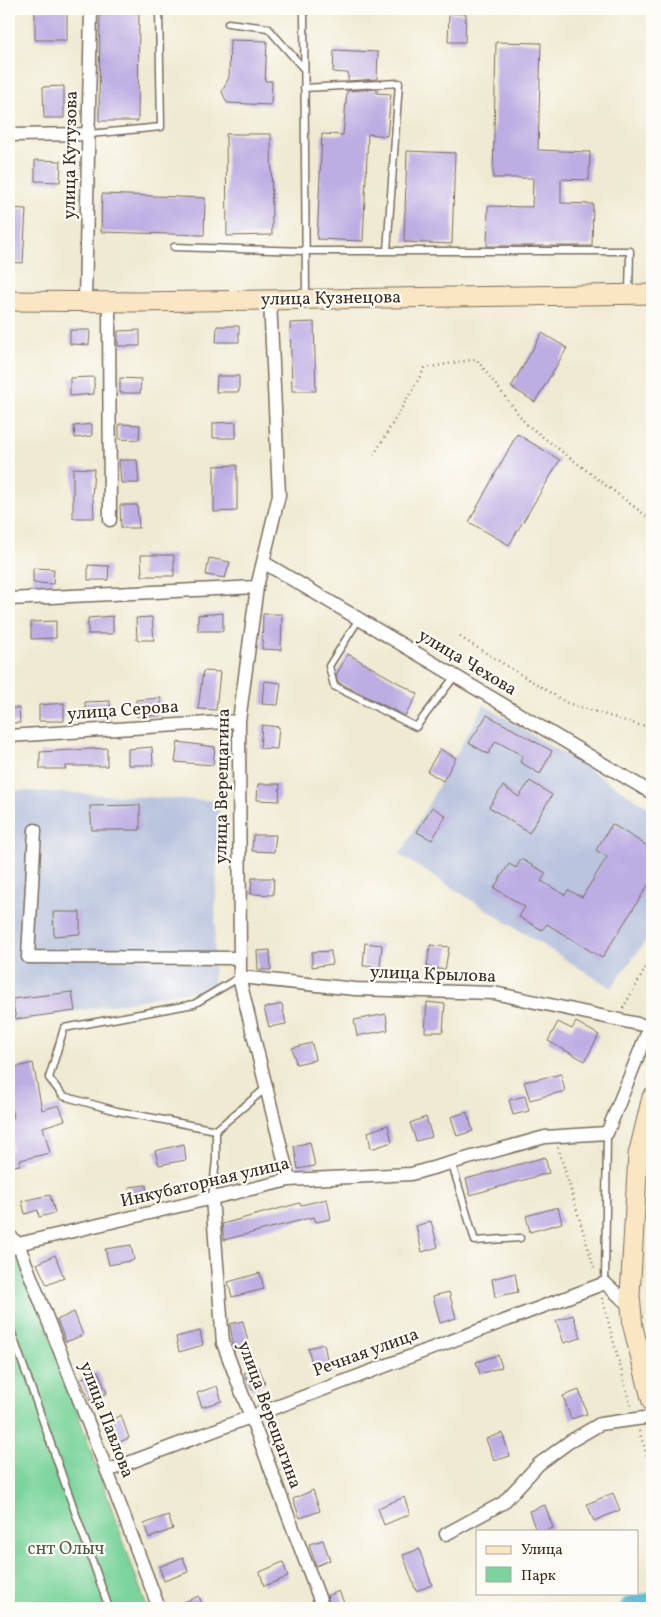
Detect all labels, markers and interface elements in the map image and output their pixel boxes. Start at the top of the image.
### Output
street label: улица Кутузова [57,90,85,220]
street label: улица Кузнецова [261,285,401,313]
street label: улица Чехова [413,624,521,702]
street label: улица Серова [66,695,180,727]
street label: улица Верещагина [209,708,237,864]
street label: улица Крылова [369,960,497,990]
street label: Инкубаторная улица [118,1151,292,1215]
street label: Речная улица [310,1322,422,1384]
street label: улица Верещагина [231,1338,307,1492]
street label: улица Павлова [72,1358,140,1482]
legend [476,1530,638,1594]
park label: снт Олыч [28,1537,105,1562]
text: Улица [521,1540,563,1561]
text: Парк [521,1566,556,1587]

